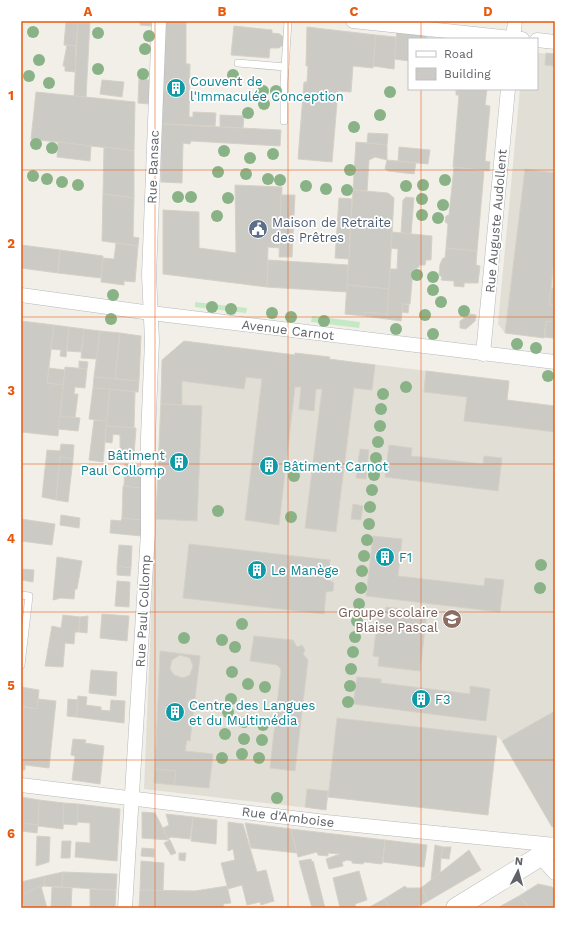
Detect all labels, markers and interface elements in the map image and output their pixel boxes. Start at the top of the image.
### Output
text: A [84,4,93,19]
text: B [218,4,227,19]
text: C [350,4,359,19]
text: D [483,4,493,19]
legend [408,38,538,90]
text: Road [444,47,473,61]
text: Building [444,67,491,81]
place label: Couvent de l'Immaculée Conception [190,74,344,104]
building icon: Couvent de l'Immaculée Conception [165,77,187,99]
text: 1 [8,88,14,103]
street label: Rue Bansac [144,130,162,204]
street label: Rue Auguste Audollent [482,148,510,294]
place label: Maison de Retraite des Prêtres [272,215,391,245]
public building icon: Maison de Retraite des Prêtres [247,218,269,240]
text: 2 [7,236,15,251]
street label: Avenue Carnot [241,317,336,343]
text: 3 [7,383,15,398]
place label: Bâtiment Paul Collomp [81,448,166,478]
building icon: Bâtiment Paul Collomp [168,451,190,473]
building icon: Bâtiment Carnot [258,455,280,477]
place label: Bâtiment Carnot [283,459,389,474]
text: 4 [7,531,16,546]
building icon: F1 [374,546,396,568]
place label: F1 [399,550,412,565]
street label: Rue Paul Collomp [133,554,153,668]
building icon: Le Manège [246,559,268,581]
place label: Le Manège [271,563,339,578]
place label: Groupe scolaire Blaise Pascal [338,605,438,635]
school or university icon: Groupe scolaire Blaise Pascal [441,608,463,630]
text: 5 [7,678,15,693]
building icon: F3 [410,688,432,710]
place label: F3 [435,692,451,707]
place label: Centre des Langues et du Multimédia [189,698,315,728]
building icon: Centre des Langues et du Multimédia [164,701,186,723]
street label: Rue d'Amboise [241,804,335,830]
text: 6 [7,826,15,841]
north arrow [498,851,538,891]
text: N [514,855,524,868]

